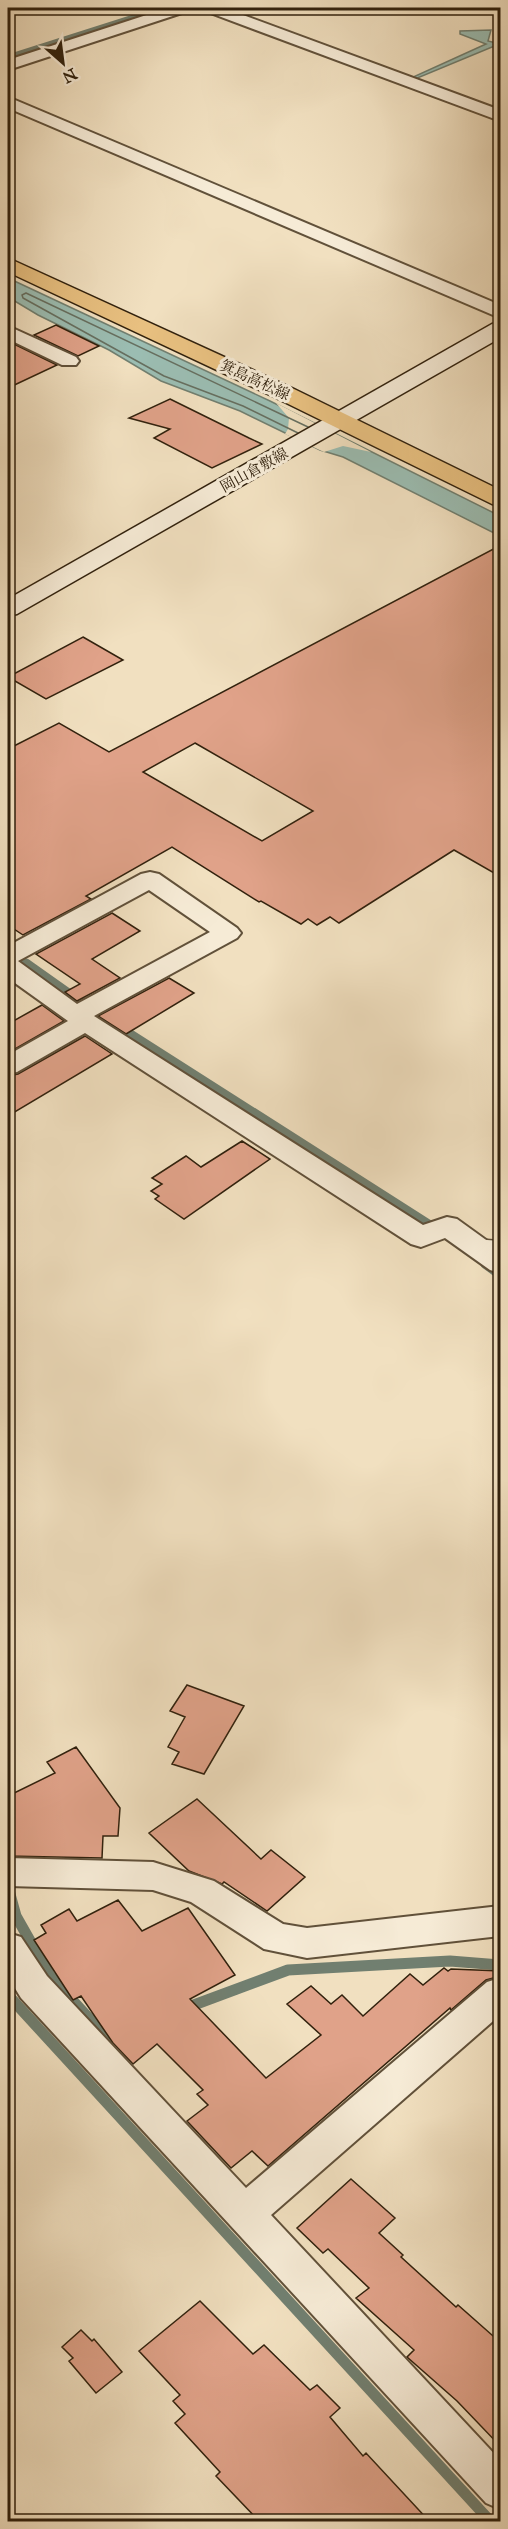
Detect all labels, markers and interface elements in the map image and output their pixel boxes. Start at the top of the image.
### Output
north arrow [33,33,93,93]
text: N [59,64,80,88]
street label: 箕島高松線 [217,356,293,404]
street label: 岡山倉敷線 [217,444,291,496]

